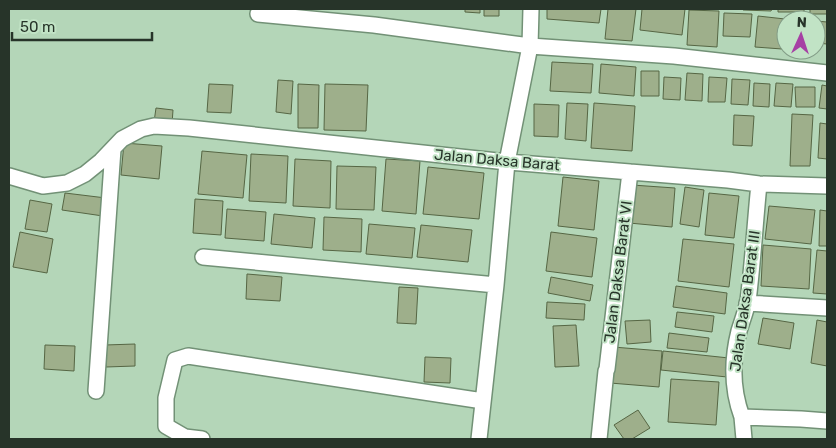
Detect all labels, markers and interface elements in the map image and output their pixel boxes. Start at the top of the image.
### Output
scale bar [12,10,152,42]
north arrow [776,10,826,60]
text: N [796,14,807,31]
text: 50 m [20,18,55,36]
street label: Jalan Daksa Barat [433,146,561,174]
street label: Jalan Daksa Barat VI [600,200,636,344]
street label: Jalan Daksa Barat III [726,229,764,373]

